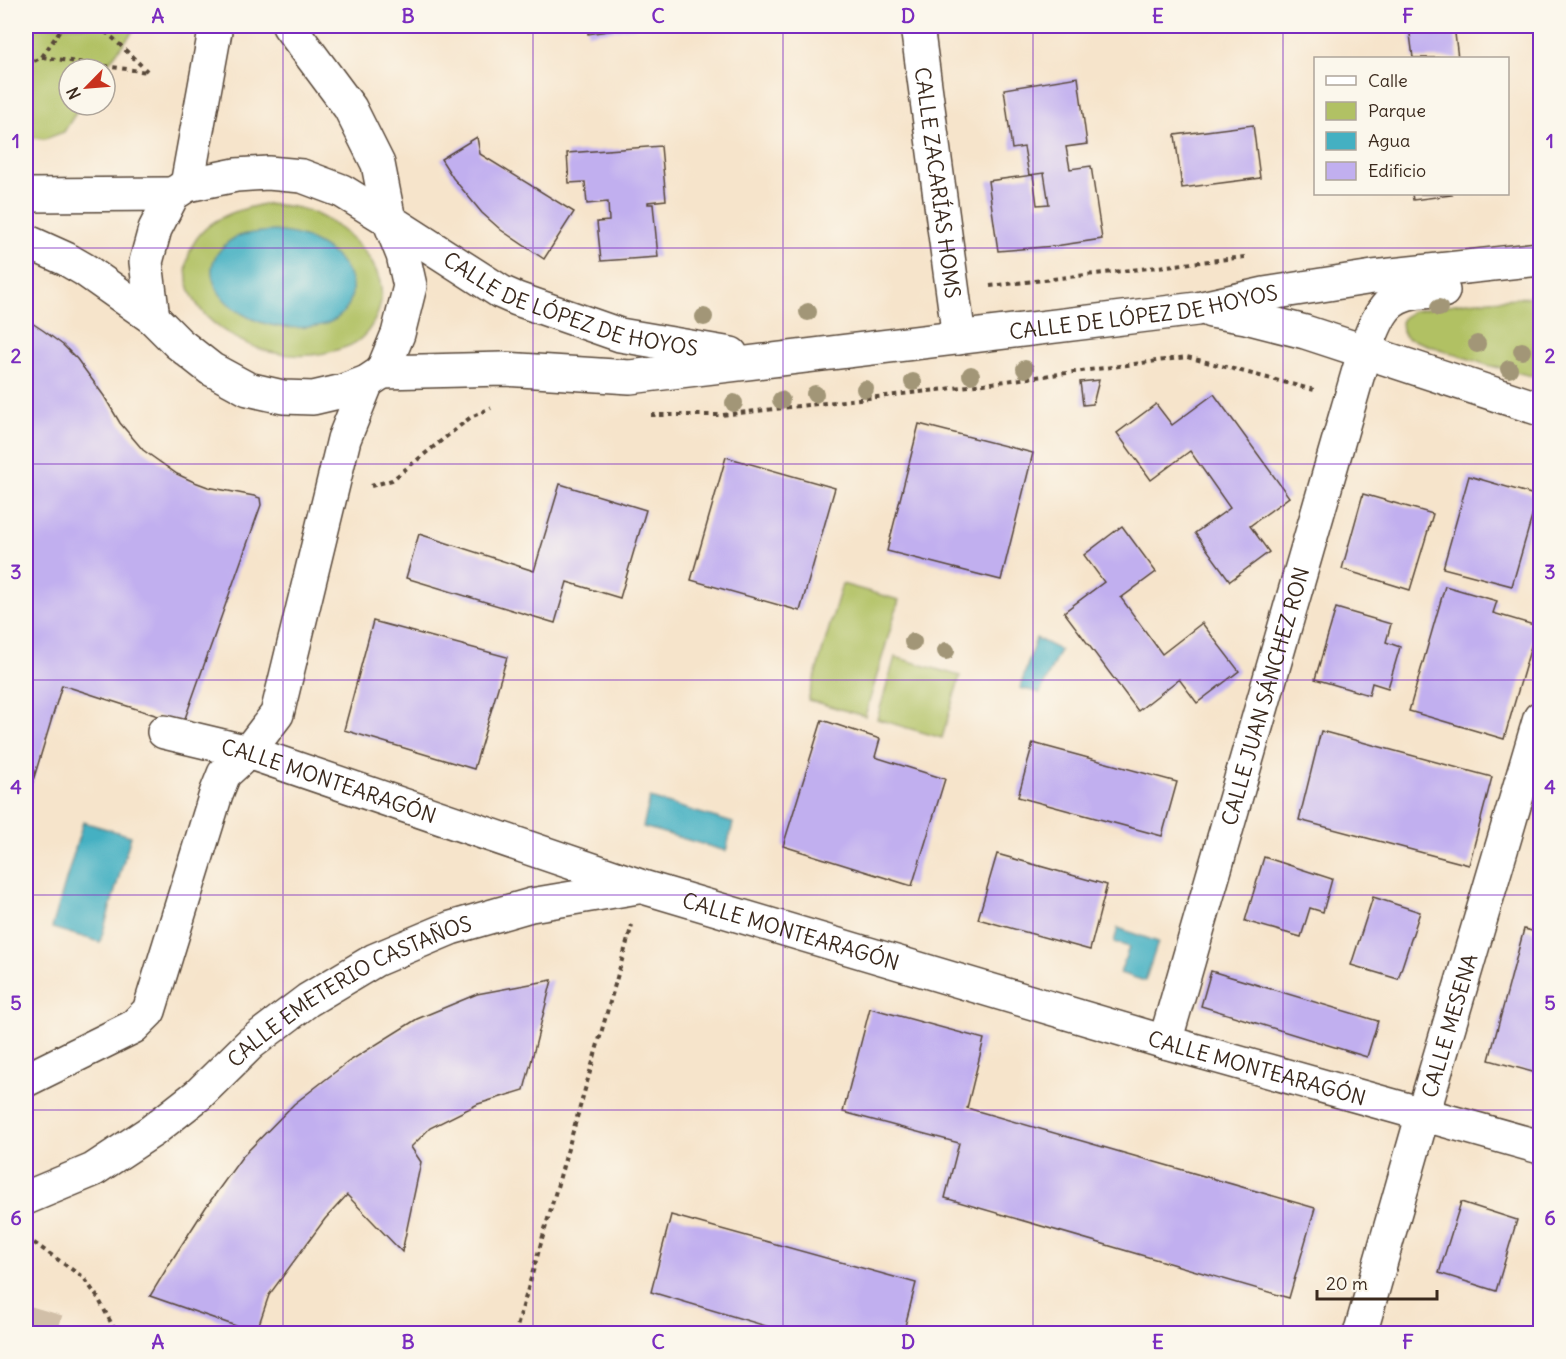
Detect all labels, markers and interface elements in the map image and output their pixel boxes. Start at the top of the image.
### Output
text: A [152,3,165,28]
text: B [401,3,415,28]
text: C [651,3,665,28]
text: D [901,3,915,28]
text: E [1152,3,1164,28]
text: F [1402,3,1414,28]
north arrow [57,57,117,117]
legend [1314,57,1509,195]
street label: CALLE ZACARÍAS HOMS [909,65,967,300]
text: Calle [1368,69,1408,92]
text: N [62,84,85,103]
text: Parque [1368,99,1426,122]
text: 1 [12,128,20,153]
text: 1 [1546,128,1554,153]
text: Agua [1368,129,1410,152]
text: Edificio [1368,159,1426,182]
street label: CALLE DE LÓPEZ DE HOYOS [439,245,700,362]
street label: CALLE DE LÓPEZ DE HOYOS [1008,279,1279,345]
text: 2 [11,343,22,368]
text: 2 [1545,343,1556,368]
text: 3 [10,559,22,584]
text: 3 [1544,559,1556,584]
street label: CALLE JUAN SÁNCHEZ RON [1215,564,1315,828]
street label: CALLE MONTEARAGÓN [219,733,440,829]
text: 4 [10,774,22,799]
text: 4 [1544,774,1556,799]
street label: CALLE MONTEARAGÓN [679,886,903,976]
street label: CALLE EMETERIO CASTAÑOS [221,909,475,1073]
street label: CALLE MESENA [1415,950,1483,1101]
text: 5 [10,990,22,1015]
text: 5 [1544,990,1556,1015]
street label: CALLE MONTEARAGÓN [1145,1024,1369,1111]
text: 6 [10,1205,22,1230]
text: 6 [1544,1205,1556,1230]
scale bar [1317,1263,1437,1301]
text: 20 m [1326,1272,1368,1295]
text: A [152,1329,165,1354]
text: B [401,1329,415,1354]
text: C [651,1329,665,1354]
text: D [901,1329,915,1354]
text: E [1152,1329,1164,1354]
text: F [1402,1329,1414,1354]

